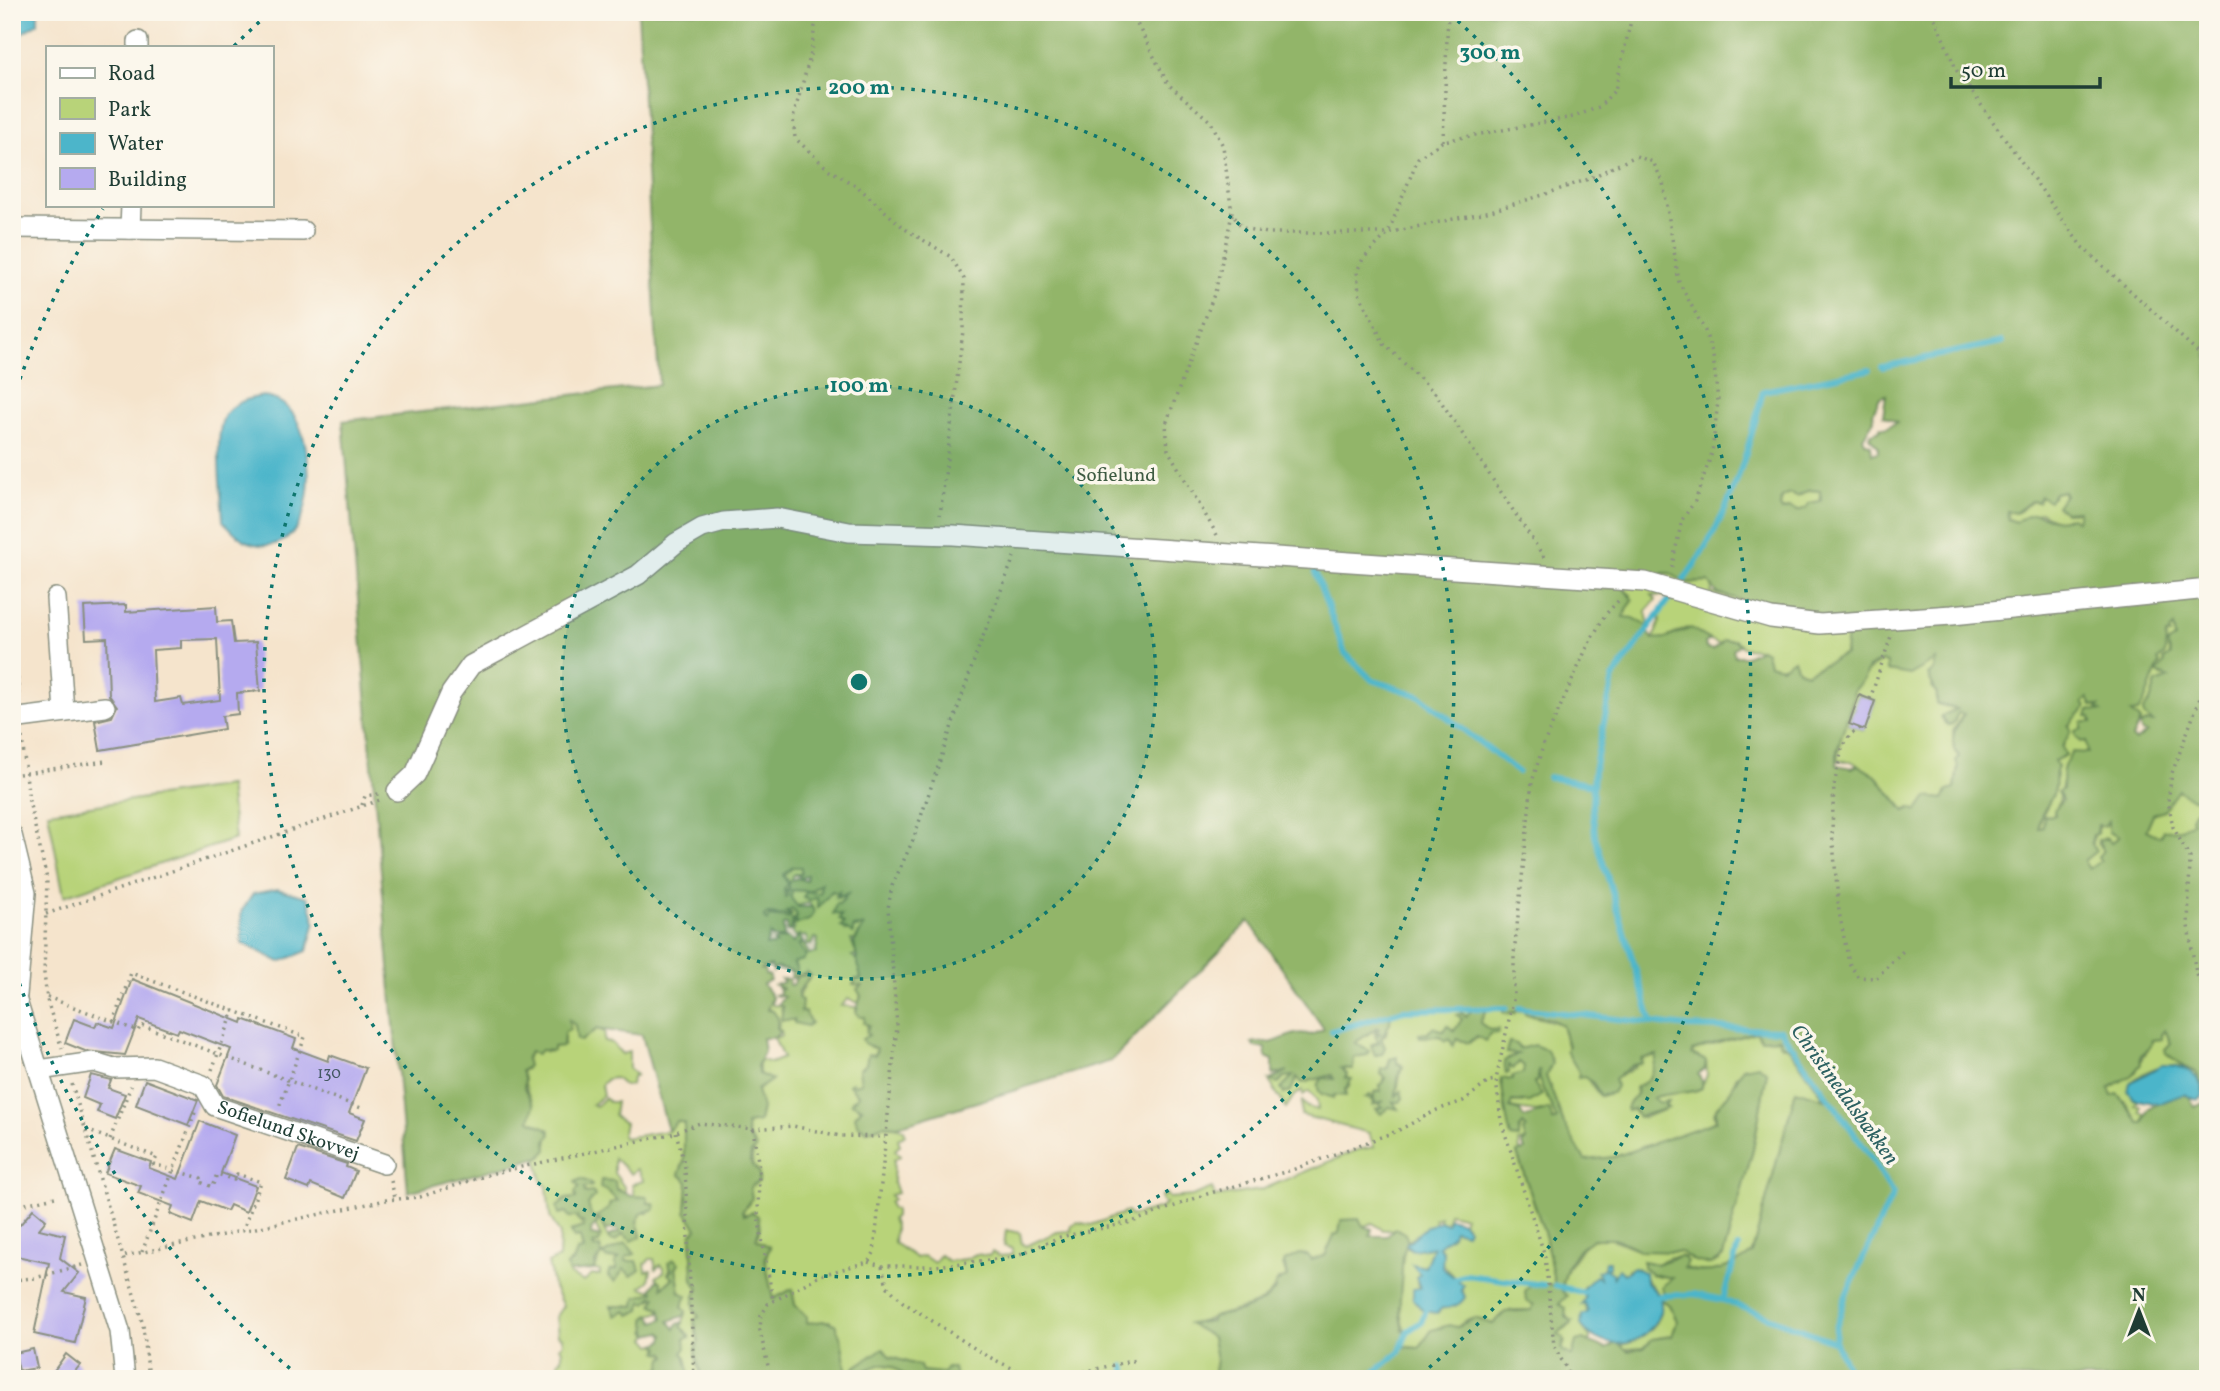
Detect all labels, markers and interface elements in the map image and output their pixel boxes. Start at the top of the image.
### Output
text: 300 m [1460,39,1520,68]
legend [46,46,273,206]
scale bar [1951,46,2099,90]
text: 50 m [1961,57,2006,86]
text: Road [108,60,155,89]
text: 200 m [828,74,890,103]
text: Park [108,96,151,125]
text: Water [108,130,164,159]
text: Building [108,166,187,195]
text: 100 m [829,372,889,401]
park label: Sofielund [1076,463,1156,489]
centre of rings [847,670,871,694]
water label: Christinedalsbækken [1783,1019,1905,1171]
house number: 130 [317,1063,341,1085]
street label: Sofielund Skovvej [213,1095,362,1167]
north arrow [2104,1276,2174,1346]
text: N [2132,1283,2146,1309]

